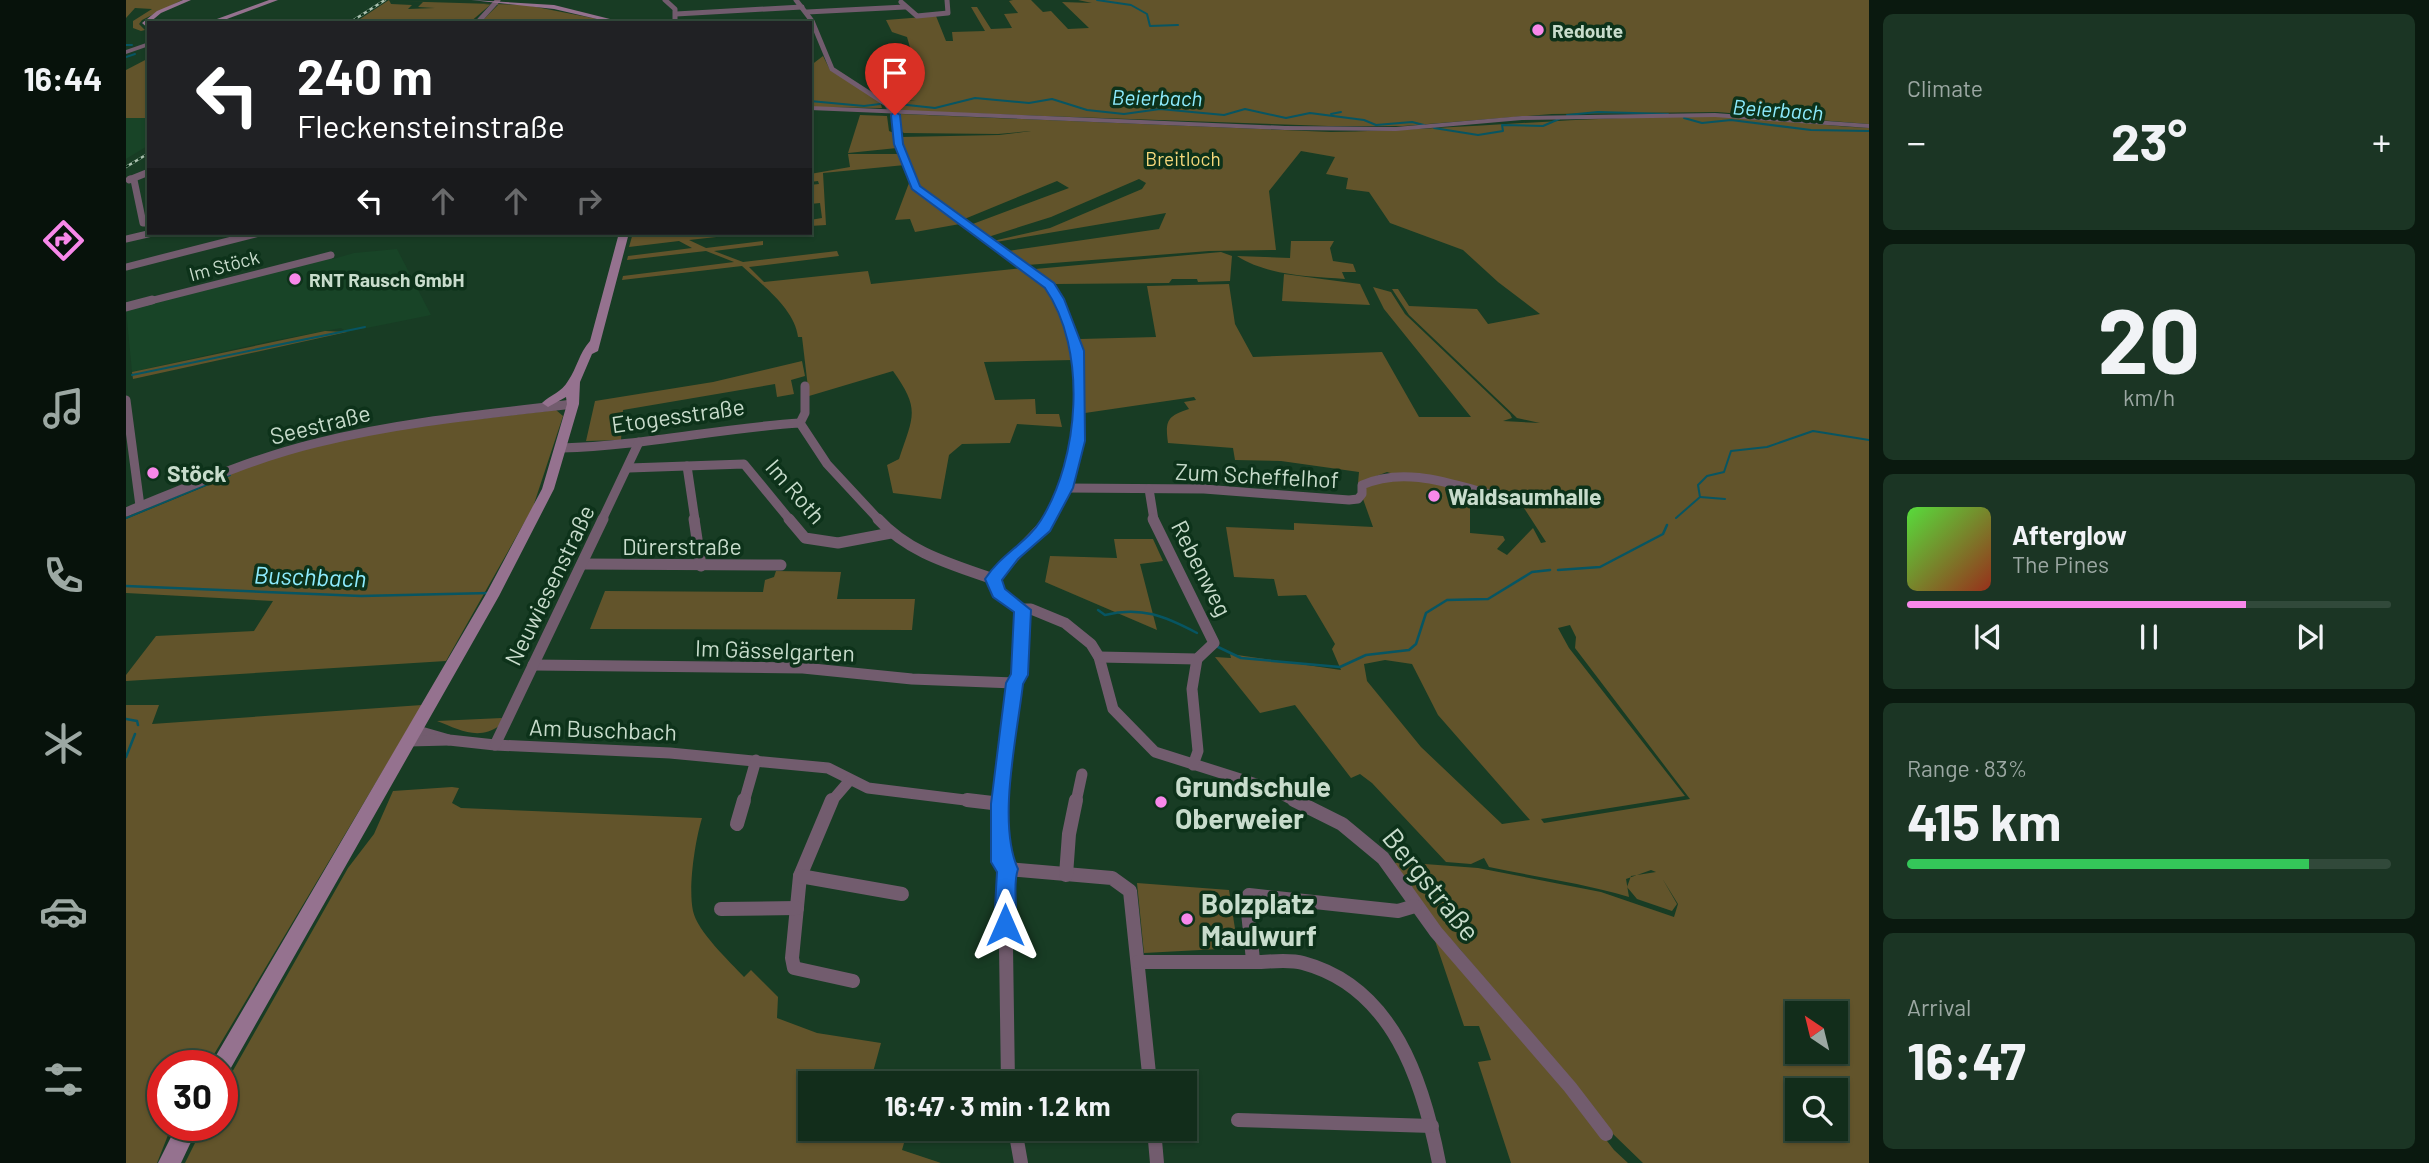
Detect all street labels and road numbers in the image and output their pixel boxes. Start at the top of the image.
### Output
street label: Im Stöck [186,245,262,285]
street label: Etogesstraße [610,392,746,438]
street label: Seestraße [267,398,373,450]
street label: Im Roth [760,453,832,529]
street label: Zum Scheffelhof [1174,457,1340,493]
street label: Neuwiesenstraße [498,500,600,670]
street label: Rebenweg [1166,515,1238,621]
street label: Dürerstraße [622,532,742,560]
street label: Im Gässelgarten [695,633,855,667]
street label: Am Buschbach [529,712,677,746]
street label: Bergstraße [1376,821,1488,947]

